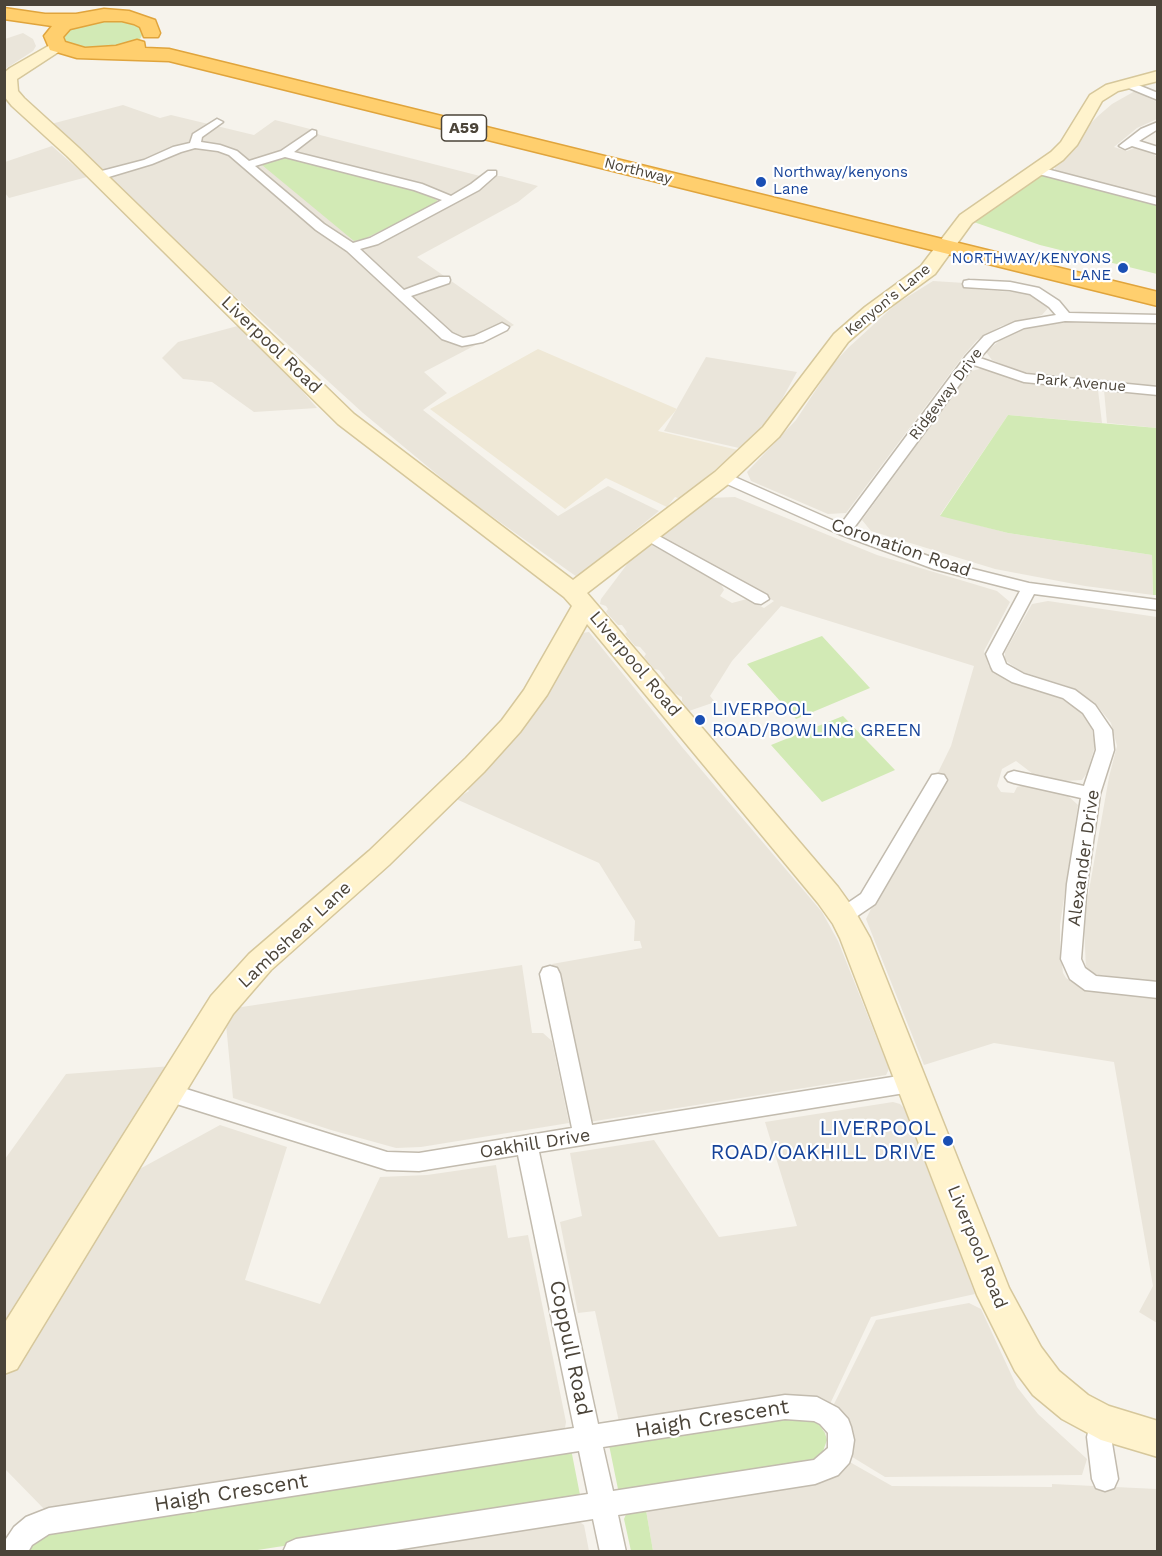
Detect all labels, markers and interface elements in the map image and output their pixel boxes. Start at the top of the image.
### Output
road number: A59 [442,115,486,141]
street label: Northway [602,154,674,188]
place label: Northway/kenyons Lane [773,164,908,199]
marker: Northway/kenyons Lane [754,175,768,189]
place label: NORTHWAY/KENYONS LANE [952,250,1111,285]
street label: Kenyon's Lane [842,260,934,340]
marker: NORTHWAY/KENYONS LANE [1116,261,1130,275]
street label: Liverpool Road [216,292,326,398]
street label: Ridgeway Drive [906,345,986,443]
street label: Park Avenue [1035,370,1127,396]
street label: Coronation Road [828,514,974,582]
street label: Liverpool Road [585,607,685,721]
place label: LIVERPOOL ROAD/BOWLING GREEN [712,699,921,742]
marker: LIVERPOOL ROAD/BOWLING GREEN [693,713,707,727]
street label: Alexander Drive [1064,788,1104,928]
street label: Lambshear Lane [234,877,356,993]
place label: LIVERPOOL ROAD/OAKHILL DRIVE [710,1116,936,1166]
street label: Oakhill Drive [478,1125,592,1163]
marker: LIVERPOOL ROAD/OAKHILL DRIVE [941,1134,955,1148]
street label: Liverpool Road [942,1182,1012,1312]
street label: Coppull Road [543,1278,597,1418]
street label: Haigh Crescent [633,1394,791,1444]
street label: Haigh Crescent [152,1468,310,1518]

